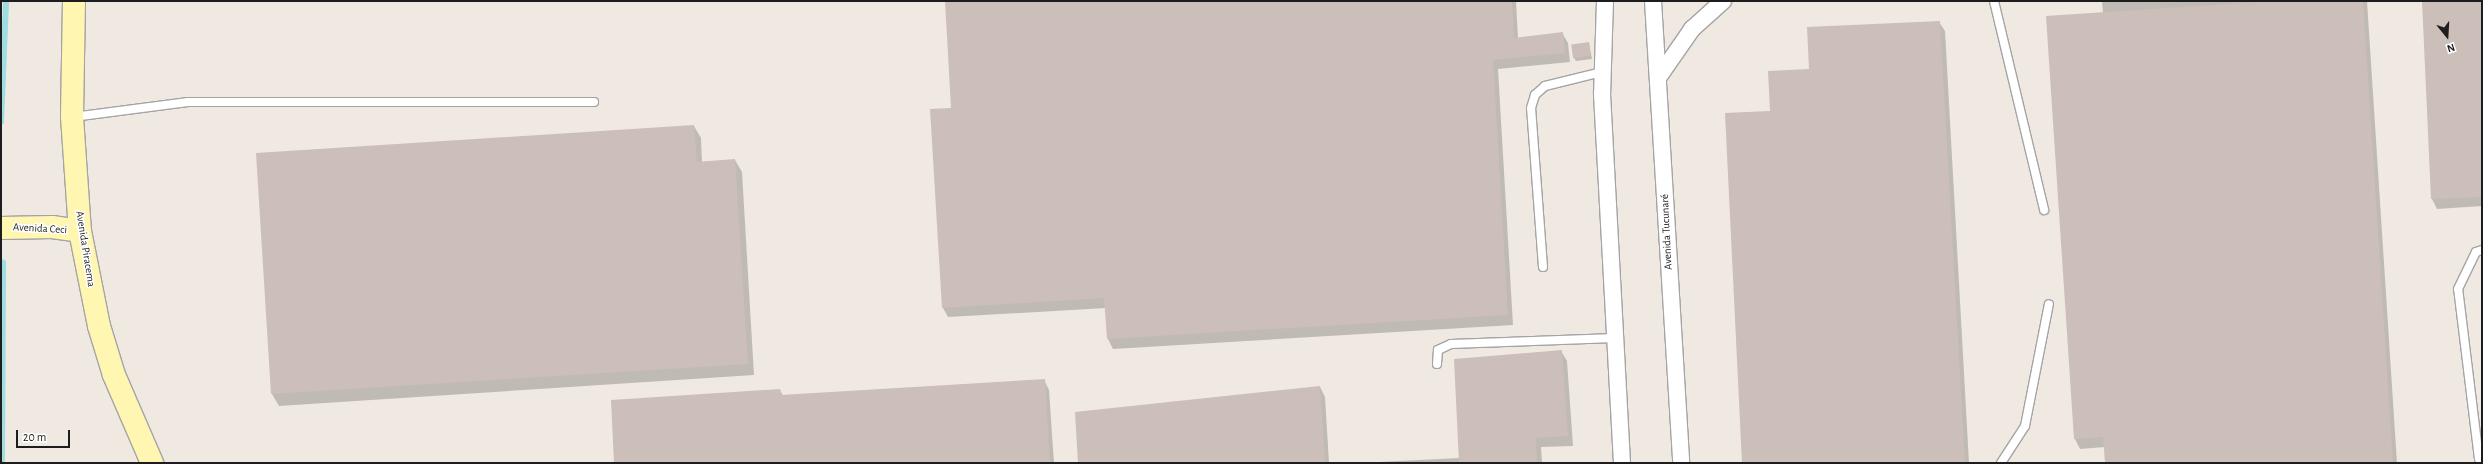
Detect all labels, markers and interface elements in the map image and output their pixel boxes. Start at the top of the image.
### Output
north arrow [2427,16,2467,56]
text: N [2446,41,2456,54]
street label: Avenida Tucunaré [1658,194,1676,270]
street label: Avenida Piracema [72,210,98,288]
street label: Avenida Ceci [13,221,67,237]
scale bar [18,422,72,448]
text: 20 m [23,431,46,443]

